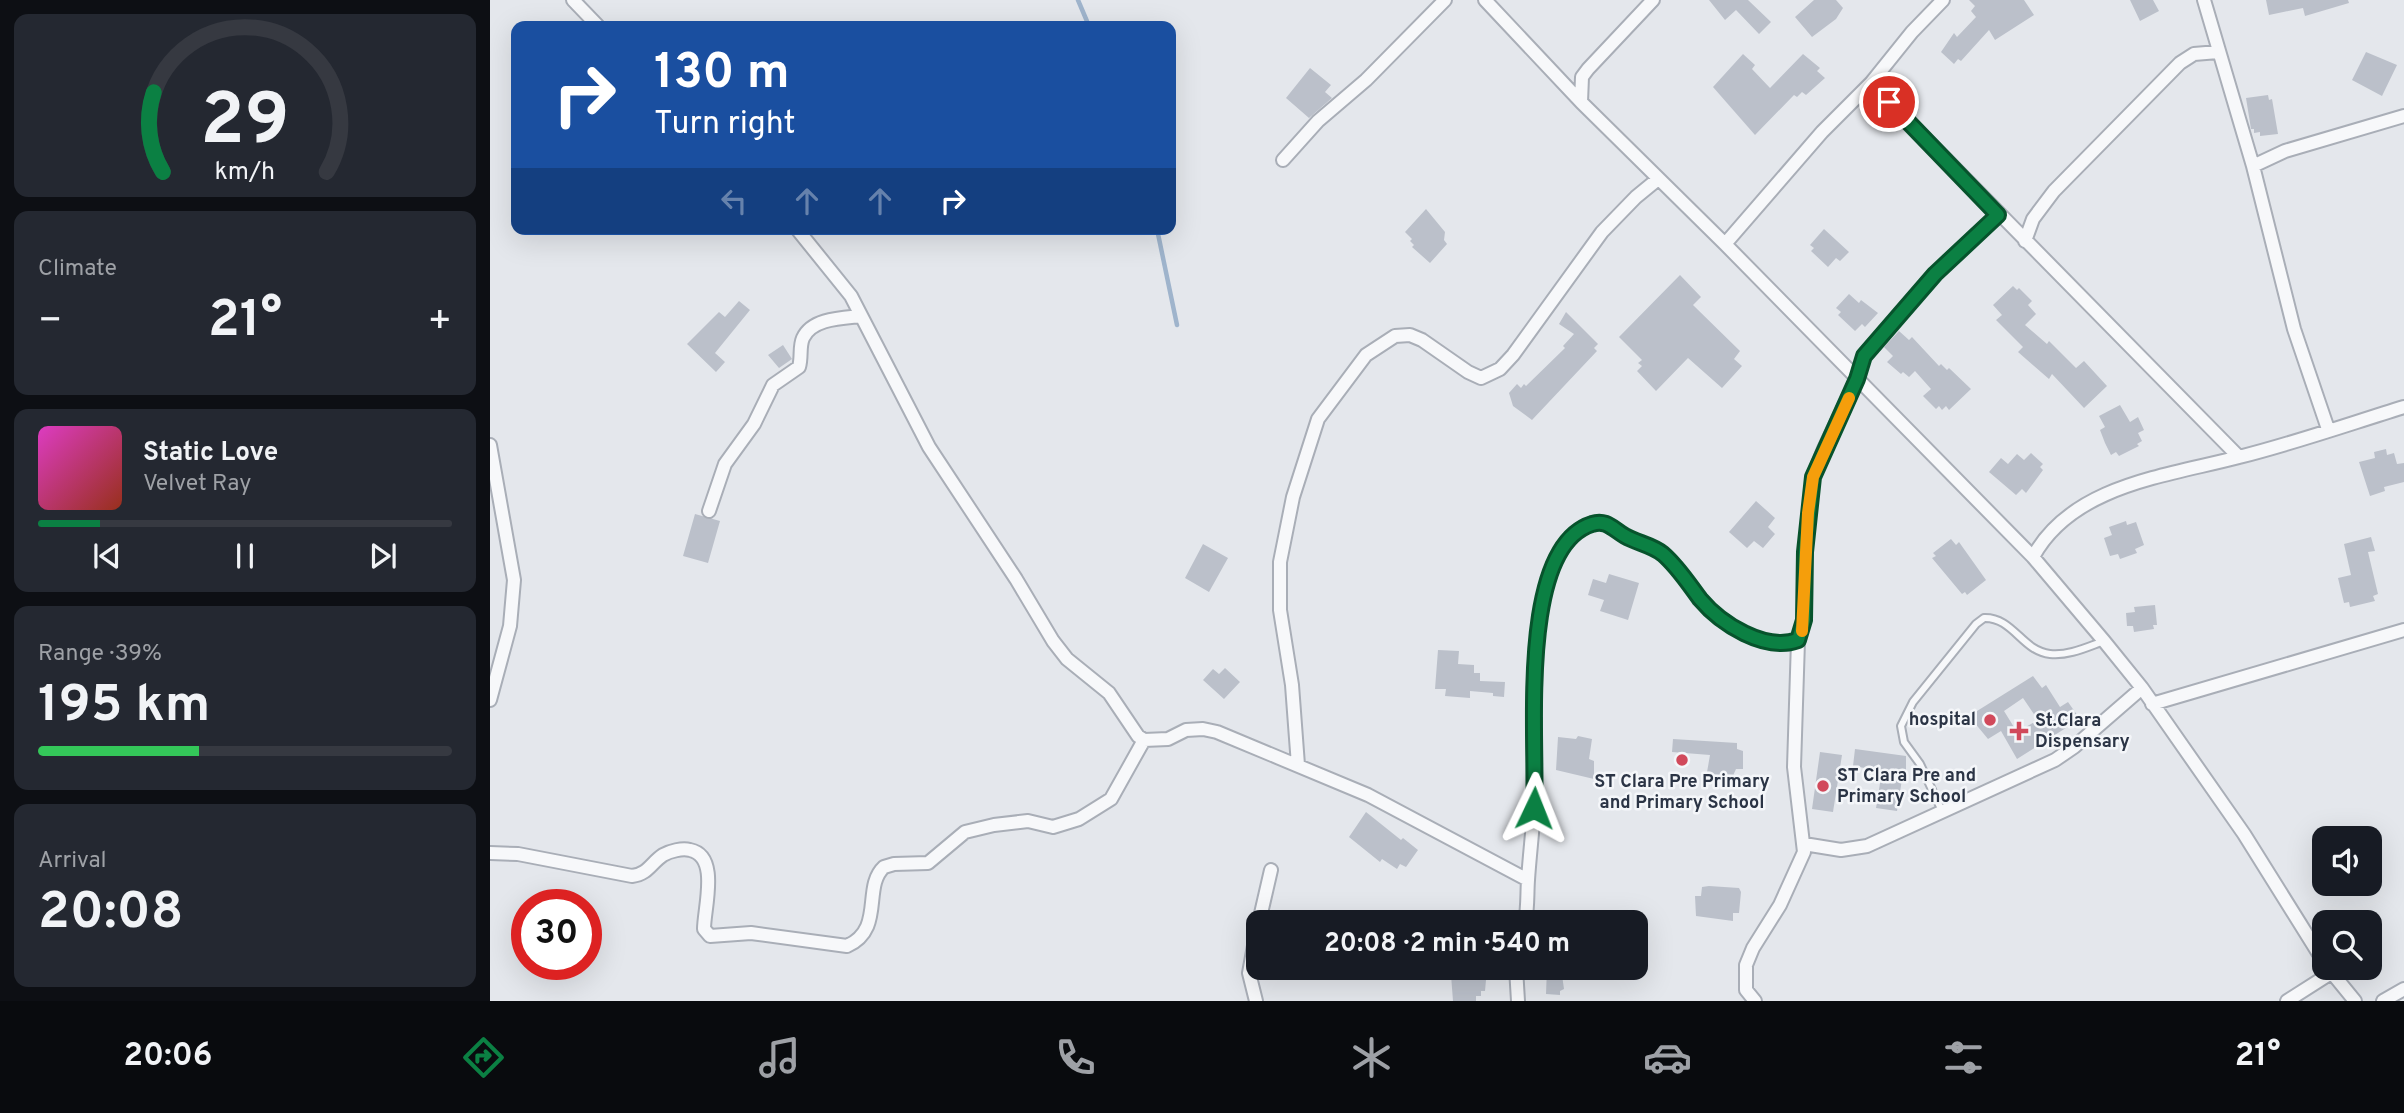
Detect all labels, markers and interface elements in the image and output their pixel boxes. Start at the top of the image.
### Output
text: 130 m [654,44,790,106]
icon: right [539,49,630,140]
pin [1859,72,1919,132]
text: 29 [200,78,290,170]
icon: arrive [1870,83,1908,121]
text: Turn right [654,105,796,145]
text: km/h [215,157,275,189]
icon: left [715,182,753,220]
icon: ahead [788,182,826,220]
icon: ahead [861,182,899,220]
icon: right [934,182,972,220]
text: Climate [38,255,117,284]
text: 21° [208,289,282,355]
text: − [38,298,63,347]
text: + [427,298,452,347]
text: Static Love [143,437,278,470]
text: Velvet Ray [143,470,251,499]
icon: previous [88,537,126,575]
icon: pause [226,537,264,575]
icon: next [364,537,402,575]
text: Range · 39% [38,640,162,669]
text: 195 km [38,674,210,740]
place label: hospital [1909,709,1976,732]
place label: St.Clara Dispensary [2035,710,2130,754]
marker: hospital [1982,712,1998,728]
marker: St.Clara Dispensary [2009,721,2029,741]
marker: ST Clara Pre Primary and Primary School [1674,752,1690,768]
place label: ST Clara Pre and Primary School [1837,765,1976,809]
position arrow [1497,771,1571,845]
place label: ST Clara Pre Primary and Primary School [1594,771,1770,815]
marker: ST Clara Pre and Primary School [1815,778,1831,794]
map controls [2312,826,2382,980]
button: sound [2312,826,2382,896]
text: Arrival [38,847,107,876]
text: 20:08 [38,881,184,947]
speed limit sign: 30 [511,889,602,980]
button: search [2312,910,2382,980]
text: 20:08 · 2 min · 540 m [1324,928,1570,961]
icon: directions [459,1033,508,1082]
icon: music [755,1033,804,1082]
icon: phone [1051,1033,1100,1082]
icon: climate [1347,1033,1396,1082]
icon: car [1643,1033,1692,1082]
icon: filters [1939,1033,1988,1082]
text: 20:06 [123,1037,213,1077]
text: 21° [2235,1037,2280,1077]

